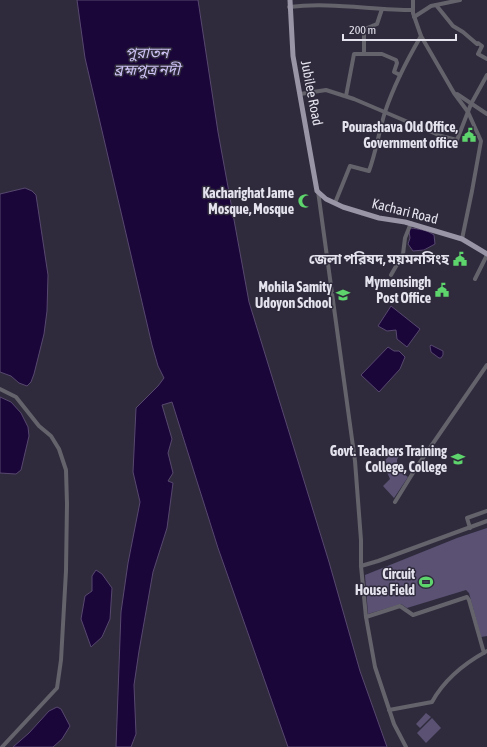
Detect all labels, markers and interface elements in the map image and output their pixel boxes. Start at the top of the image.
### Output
scale bar [343,16,456,42]
text: 200 m [349,23,376,37]
water label: পুরাতন ব্রহ্মপুত্র নদী [114,44,183,79]
street label: Jubilee Road [298,59,326,127]
place label: Pourashava Old Office, Government office [342,119,458,151]
public building icon: Pourashava Old Office, Government office [461,127,477,143]
place label: Kacharighat Jame Mosque, Mosque [202,185,294,217]
mosque icon: Kacharighat Jame Mosque, Mosque [297,193,313,209]
street label: Kachari Road [370,195,440,227]
place label: জেলা পরিষদ, ময়মনসিংহ [309,251,449,267]
public building icon: জেলা পরিষদ, ময়মনসিংহ [452,251,468,267]
place label: Mymensingh Post Office [365,274,431,306]
place label: Mohila Samity Udoyon School [255,279,332,311]
public building icon: Mymensingh Post Office [434,282,450,298]
school or university icon: Mohila Samity Udoyon School [335,287,351,303]
place label: Govt. Teachers Training College, College [330,443,448,475]
school or university icon: Govt. Teachers Training College, College [450,451,466,467]
place label: Circuit House Field [355,566,415,598]
sports icon: Circuit House Field [418,574,434,590]

